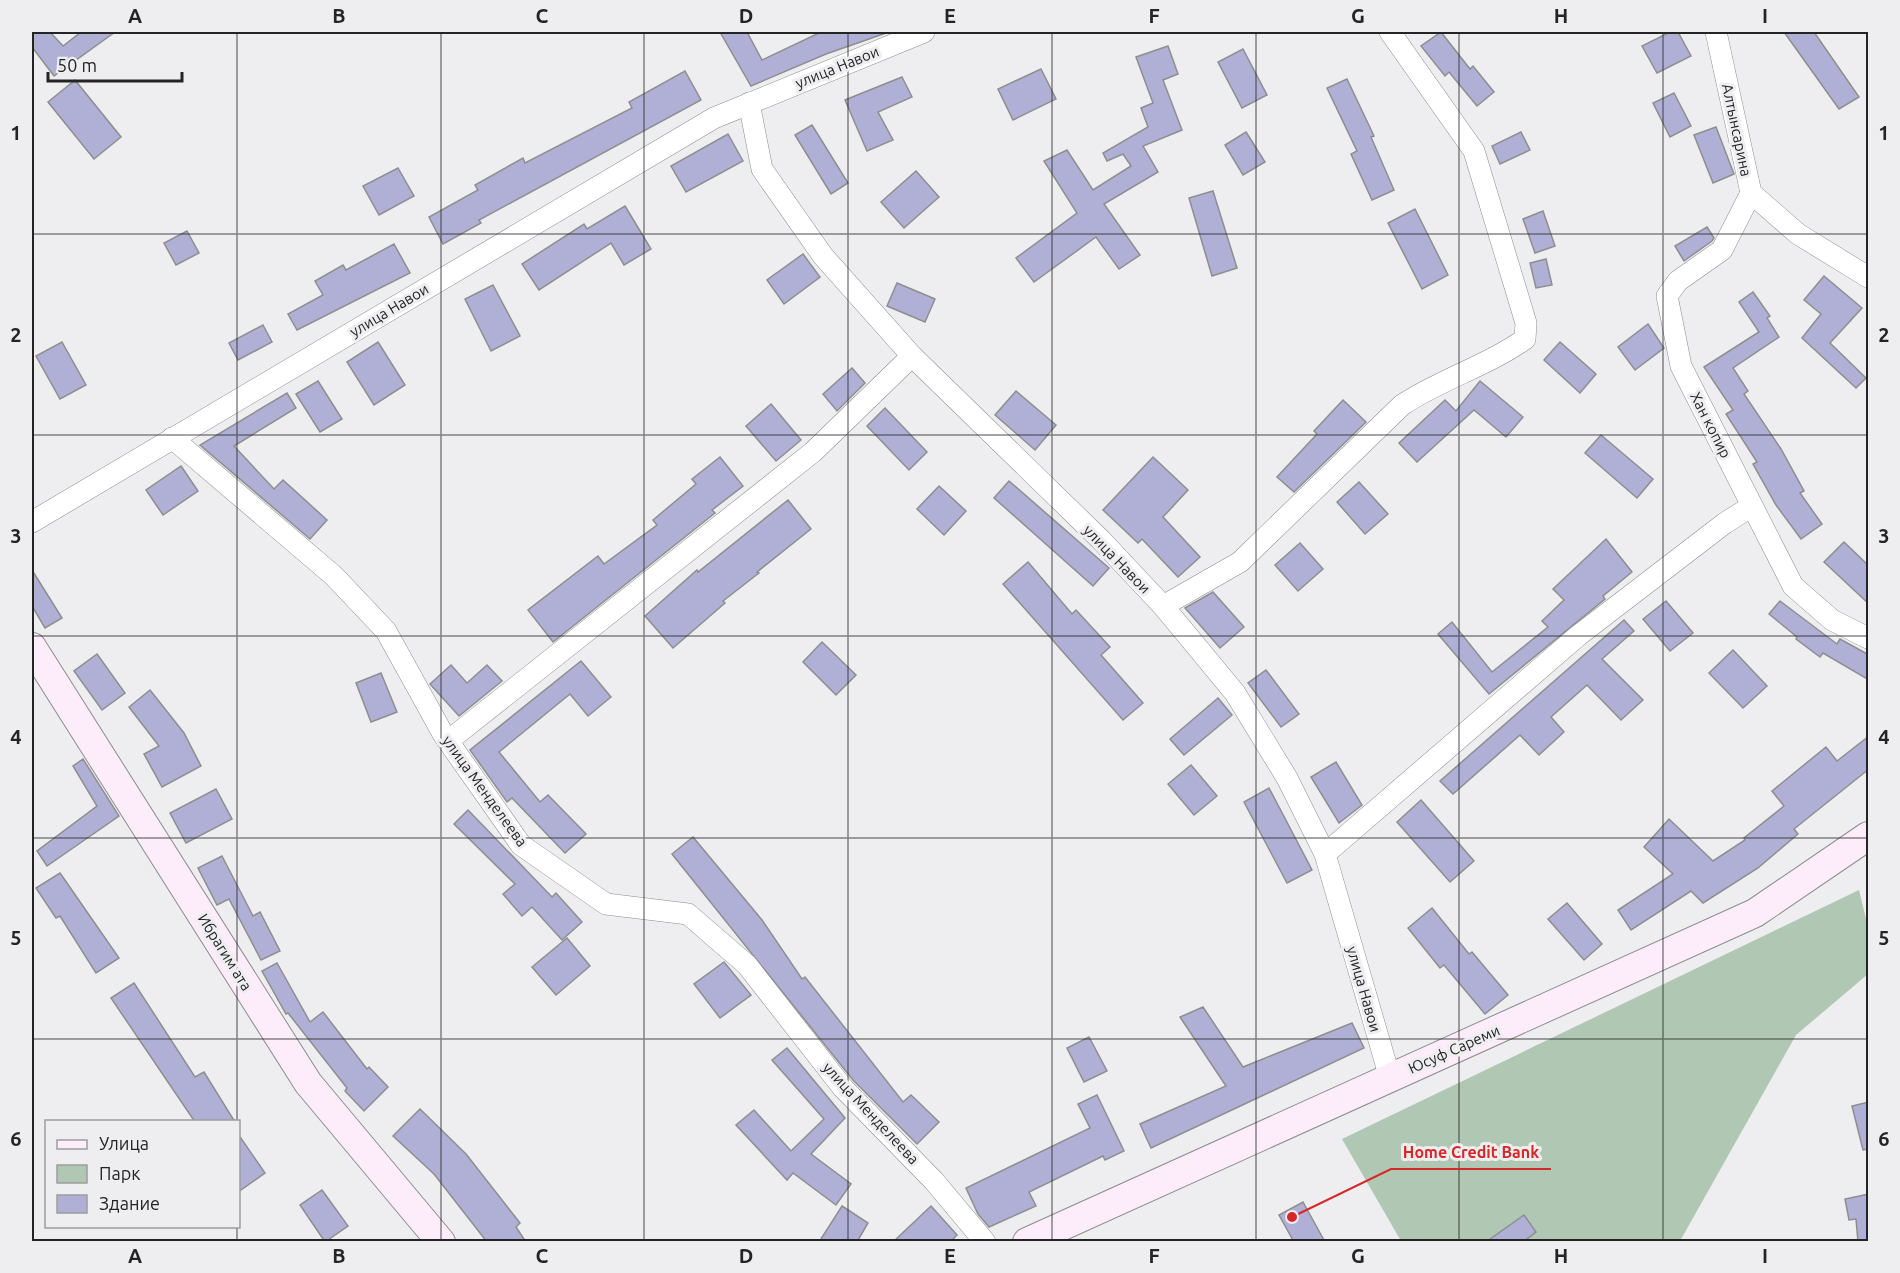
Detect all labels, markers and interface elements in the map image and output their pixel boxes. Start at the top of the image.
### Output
text: A [128,4,142,27]
text: B [332,4,346,27]
text: C [536,4,549,27]
text: D [739,4,753,27]
text: E [944,4,956,27]
text: F [1148,4,1160,27]
text: G [1351,4,1365,27]
text: H [1554,4,1568,27]
text: I [1762,4,1768,27]
street label: улица Навои [793,43,881,91]
scale bar [48,45,182,83]
text: 50 m [57,55,97,75]
street label: Алтынсарина [1719,82,1755,178]
text: 1 [10,121,22,144]
text: 1 [1878,121,1890,144]
street label: улица Навои [347,280,431,340]
text: 2 [10,323,22,346]
text: 2 [1878,323,1890,346]
street label: Хан копир [1687,389,1735,461]
street label: улица Навои [1080,521,1154,597]
text: 3 [10,524,22,547]
text: 3 [1878,524,1890,547]
text: 4 [10,725,22,748]
text: 4 [1878,725,1890,748]
street label: улица Менделеева [439,732,531,850]
street label: Ибрагим ата [195,910,255,994]
text: 5 [10,926,22,949]
text: 5 [1878,926,1890,949]
street label: улица Навои [1344,944,1384,1034]
street label: Юсуф Сареми [1406,1021,1502,1077]
street label: улица Менделеева [819,1059,923,1167]
legend [45,1120,240,1228]
text: 6 [10,1127,22,1150]
text: 6 [1878,1127,1890,1150]
text: Улица [99,1133,149,1153]
callout: Home Credit Bank [1391,1135,1551,1169]
text: Home Credit Bank [1403,1143,1539,1161]
text: Парк [99,1163,140,1183]
text: Здание [99,1193,160,1213]
text: A [128,1244,142,1267]
text: B [332,1244,346,1267]
text: C [536,1244,549,1267]
text: D [739,1244,753,1267]
text: E [944,1244,956,1267]
text: F [1148,1244,1160,1267]
text: G [1351,1244,1365,1267]
text: H [1554,1244,1568,1267]
text: I [1762,1244,1768,1267]

